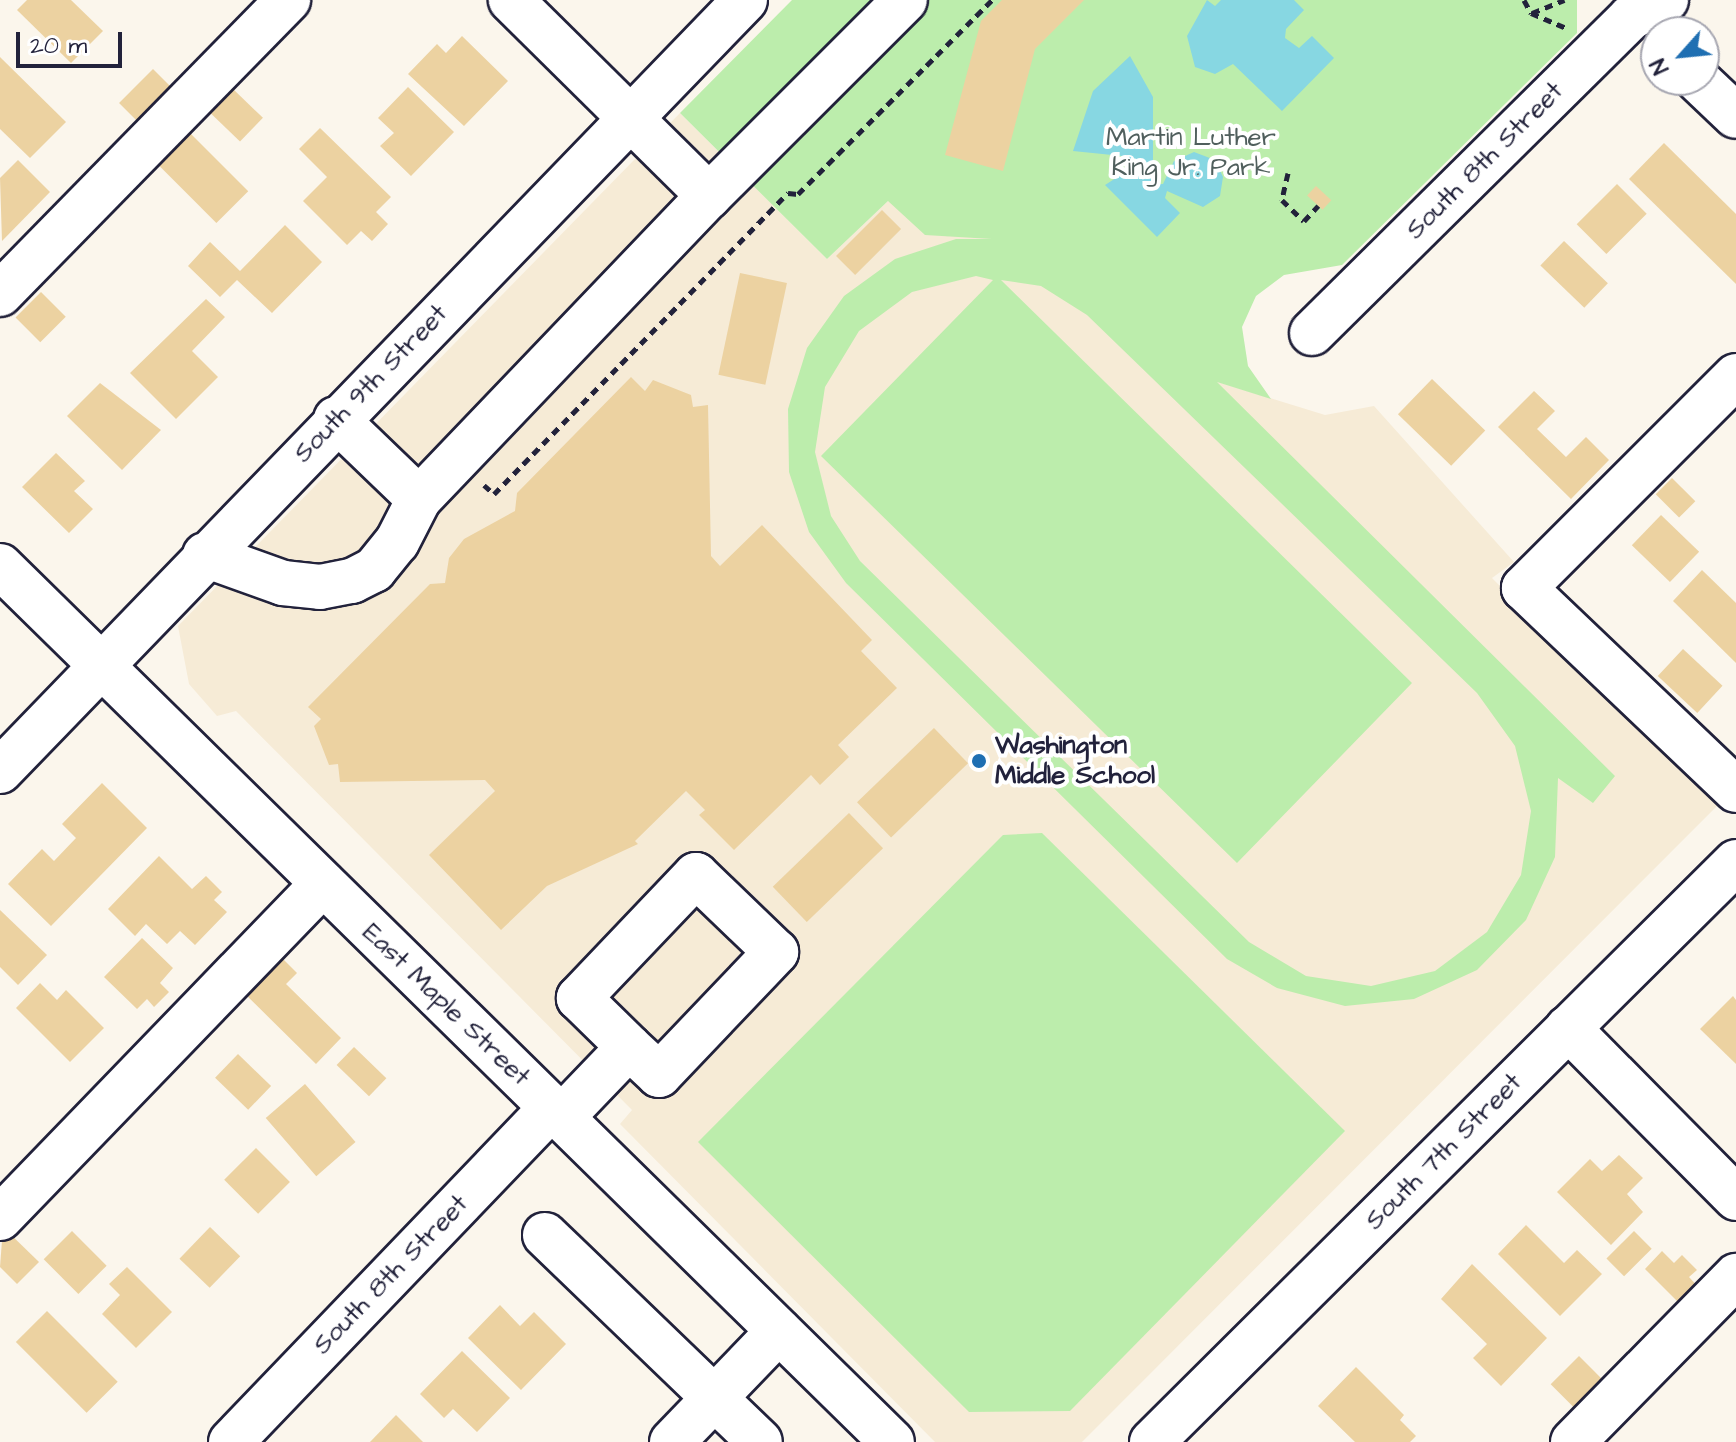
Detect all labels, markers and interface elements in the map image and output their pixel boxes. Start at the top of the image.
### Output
scale bar [20,16,126,66]
north arrow [1640,16,1720,96]
text: 20 m [30,29,87,63]
text: N [1643,53,1677,79]
street label: South 8th Street [1400,76,1570,246]
park label: Martin Luther King Jr. Park [1106,122,1276,184]
street label: South 9th Street [288,299,454,469]
place label: Washington Middle School [995,730,1155,792]
marker: Washington Middle School [970,752,988,770]
street label: East Maple Street [356,917,536,1093]
street label: South 7th Street [1359,1067,1529,1237]
street label: South 8th Street [307,1189,475,1361]

